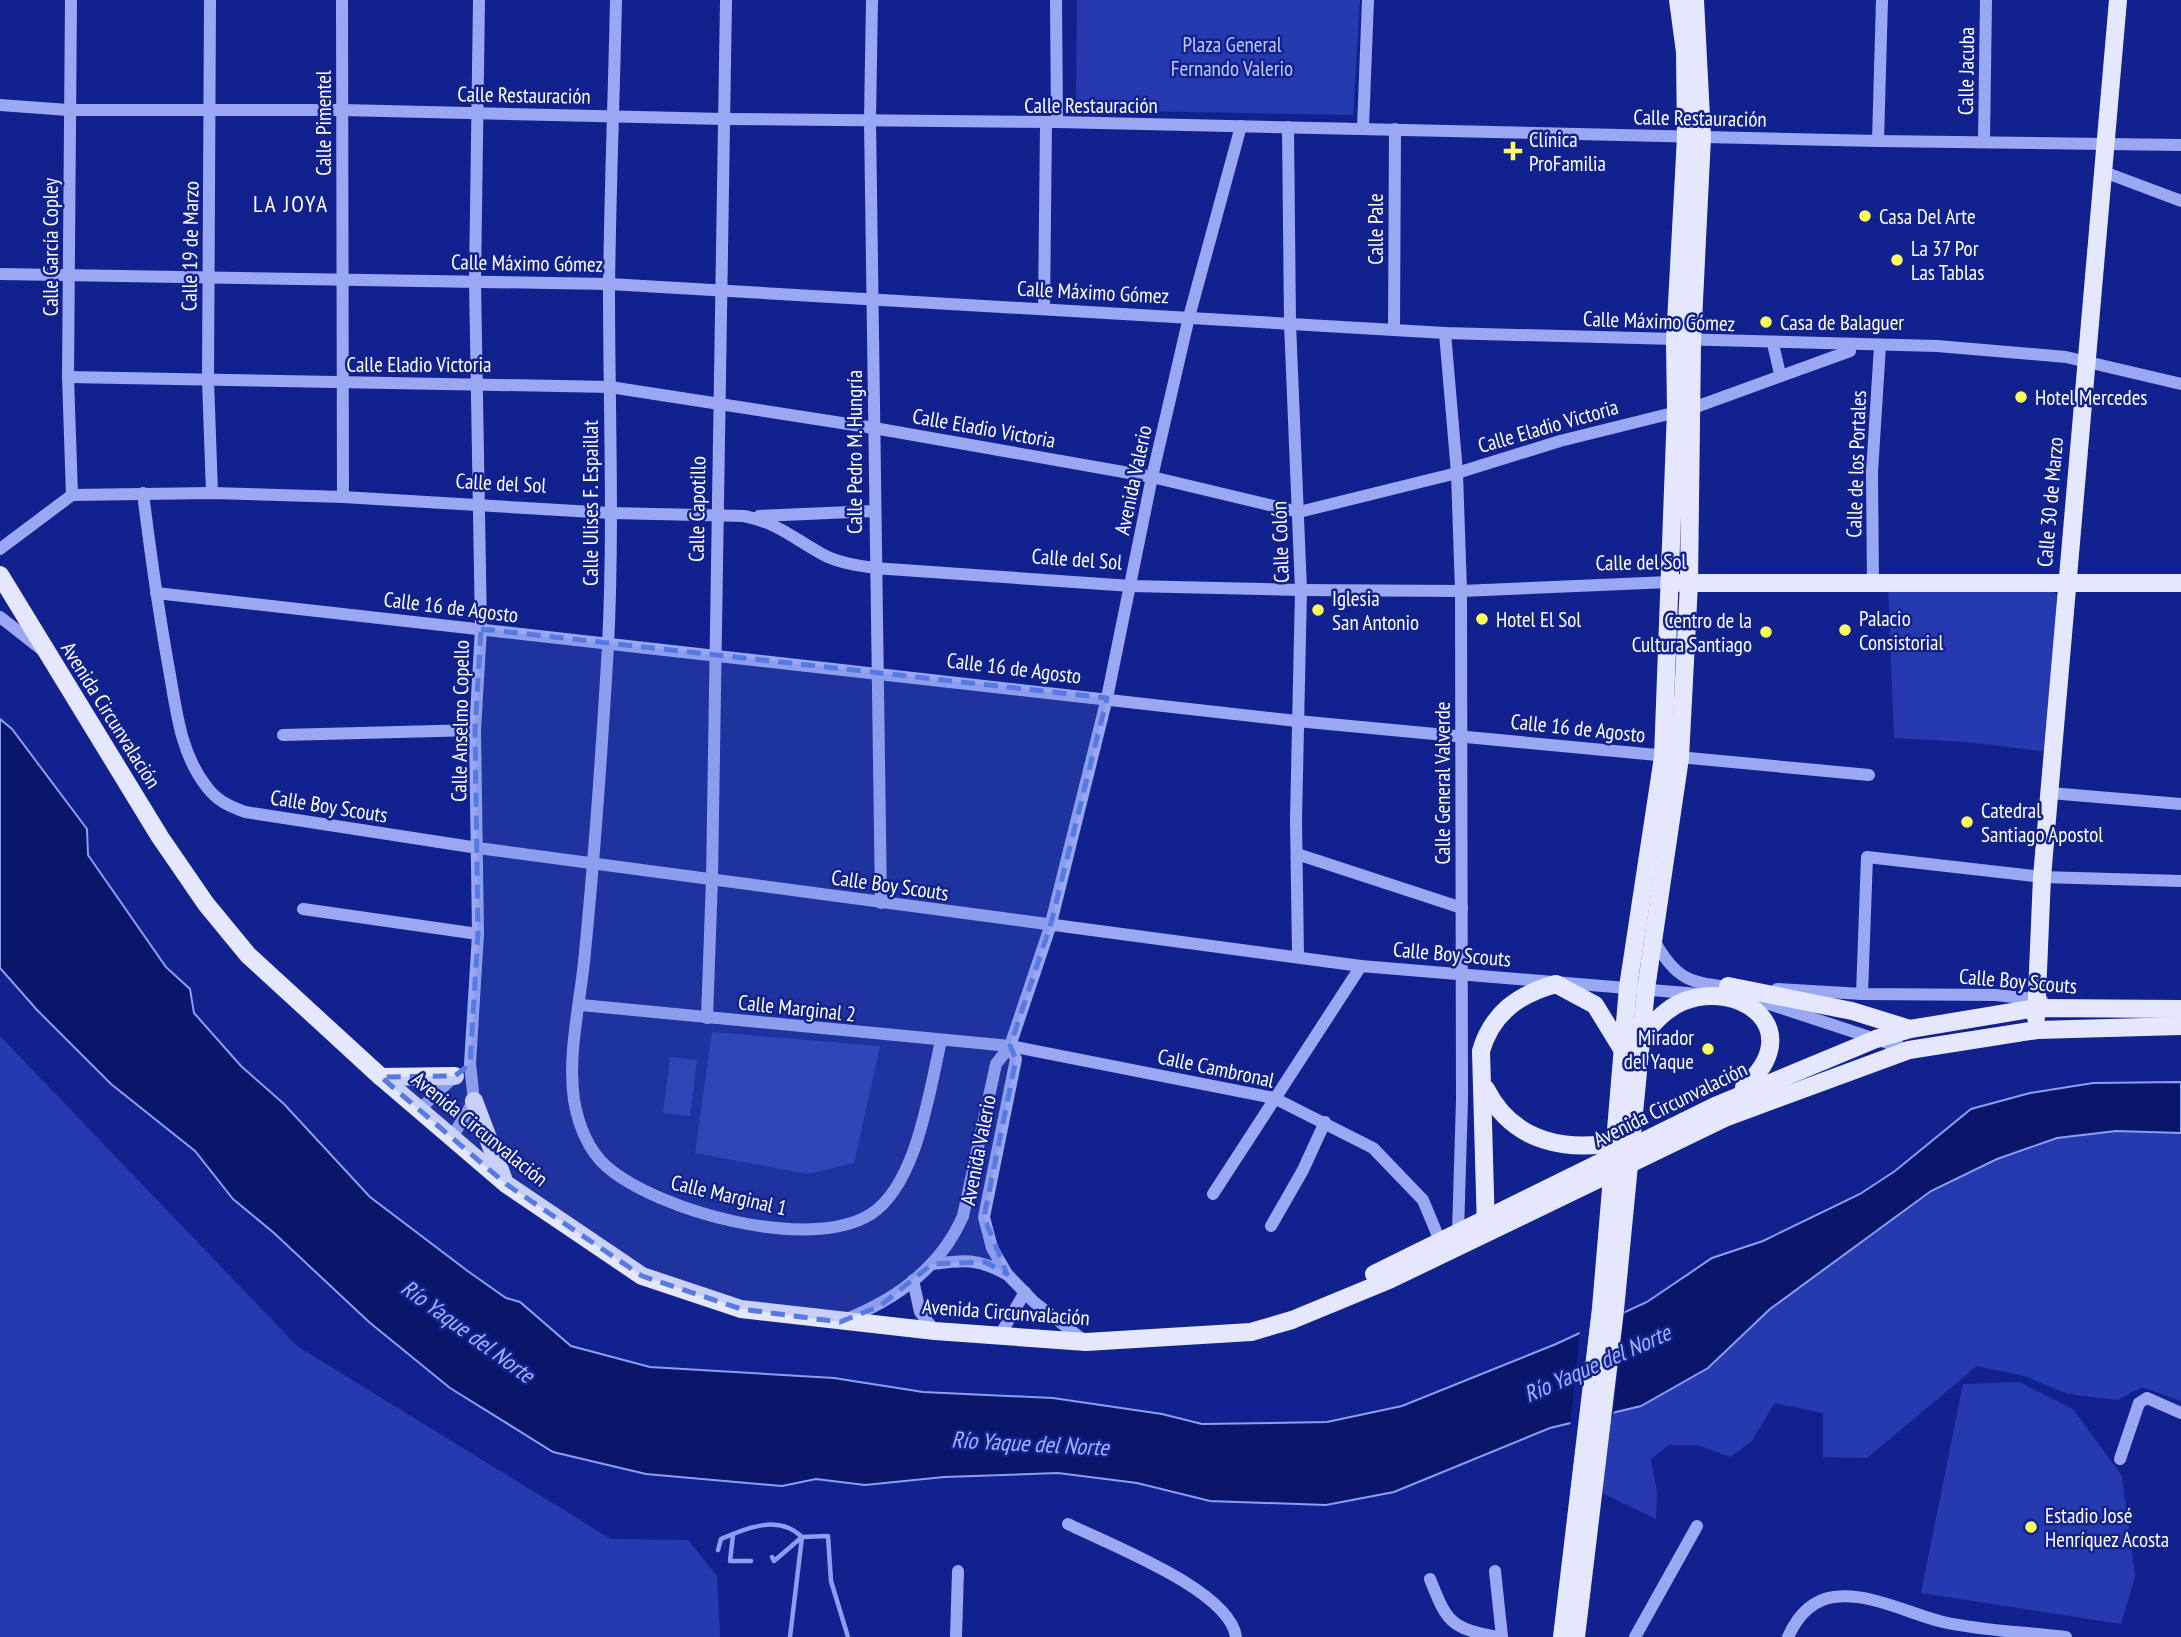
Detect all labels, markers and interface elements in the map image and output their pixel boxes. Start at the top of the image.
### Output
street label: Calle Jacuba [1952,27,1980,115]
park label: Plaza General Fernando Valerio [1171,31,1293,82]
street label: Calle Pimentel [310,70,337,176]
street label: Calle Restauración [457,80,591,110]
street label: Calle Restauración [1024,92,1158,119]
street label: Calle Restauración [1633,103,1767,133]
place label: Clínica ProFamilia [1529,126,1606,177]
marker: Clínica ProFamilia [1503,141,1523,161]
street label: Calle García Copley [37,178,64,316]
street label: Calle 19 de Marzo [175,181,205,311]
district label: LA JOYA [253,189,329,218]
street label: Calle Pale [1362,193,1389,265]
place label: Casa Del Arte [1879,203,1976,230]
marker: Casa Del Arte [1857,208,1873,224]
place label: La 37 Por Las Tablas [1911,235,1984,286]
street label: Calle Máximo Gómez [451,248,603,278]
marker: La 37 Por Las Tablas [1889,252,1905,268]
street label: Calle Máximo Gómez [1016,275,1170,309]
street label: Calle Máximo Gómez [1583,305,1735,337]
place label: Casa de Balaguer [1780,309,1904,336]
marker: Casa de Balaguer [1758,314,1774,330]
street label: Calle Eladio Victoria [347,351,491,378]
street label: Calle Pedro M. Hungría [841,370,868,534]
place label: Hotel Mercedes [2035,384,2147,411]
marker: Hotel Mercedes [2013,389,2029,405]
street label: Calle de los Portales [1840,390,1872,538]
street label: Calle Eladio Victoria [1475,393,1621,459]
street label: Calle Eladio Victoria [910,402,1058,454]
street label: Calle Ulises F. Espaillat [577,420,604,586]
street label: Avenida Valerio [1108,423,1158,537]
street label: Calle 30 de Marzo [2031,436,2069,568]
street label: Calle Capotillo [683,456,711,562]
street label: Calle del Sol [455,467,547,499]
street label: Calle Colón [1265,501,1295,583]
street label: Calle del Sol [1031,542,1123,576]
street label: Calle del Sol [1595,548,1687,576]
street label: Calle 16 de Agosto [382,585,520,629]
place label: Iglesia San Antonio [1332,585,1419,636]
marker: Iglesia San Antonio [1310,602,1326,618]
place label: Palacio Consistorial [1859,605,1943,656]
place label: Hotel El Sol [1496,606,1581,633]
place label: Centro de la Cultura Santiago [1632,607,1752,658]
marker: Hotel El Sol [1474,611,1490,627]
marker: Palacio Consistorial [1837,622,1853,638]
marker: Centro de la Cultura Santiago [1758,624,1774,640]
street label: Avenida Circunvalación [55,637,167,793]
street label: Calle Anselmo Copello [445,640,475,802]
street label: Calle 16 de Agosto [945,646,1083,690]
street label: Calle General Valverde [1429,701,1456,865]
street label: Calle 16 de Agosto [1509,708,1647,748]
street label: Calle Boy Scouts [268,783,390,829]
place label: Catedral Santiago Apostol [1981,797,2103,848]
marker: Catedral Santiago Apostol [1959,814,1975,830]
street label: Calle Boy Scouts [830,863,950,907]
street label: Calle Boy Scouts [1392,935,1512,973]
street label: Calle Boy Scouts [1958,962,2078,1000]
street label: Calle Marginal 2 [737,988,857,1028]
place label: Mirador del Yaque [1624,1024,1694,1075]
marker: Mirador del Yaque [1700,1041,1716,1057]
street label: Calle Cambronal [1155,1042,1277,1094]
street label: Avenida Circunvalación [1589,1055,1751,1153]
street label: Avenida Circunvalación [406,1066,554,1192]
street label: Avenida Valerio [954,1093,1002,1207]
street label: Calle Marginal 1 [668,1169,790,1221]
water label: Río Yaque del Norte [396,1273,541,1390]
street label: Avenida Circunvalación [921,1293,1091,1331]
water label: Río Yaque del Norte [1519,1317,1676,1408]
water label: Río Yaque del Norte [951,1424,1111,1462]
place label: Estadio José Henríquez Acosta [2045,1502,2169,1553]
marker: Estadio José Henríquez Acosta [2023,1519,2039,1535]

